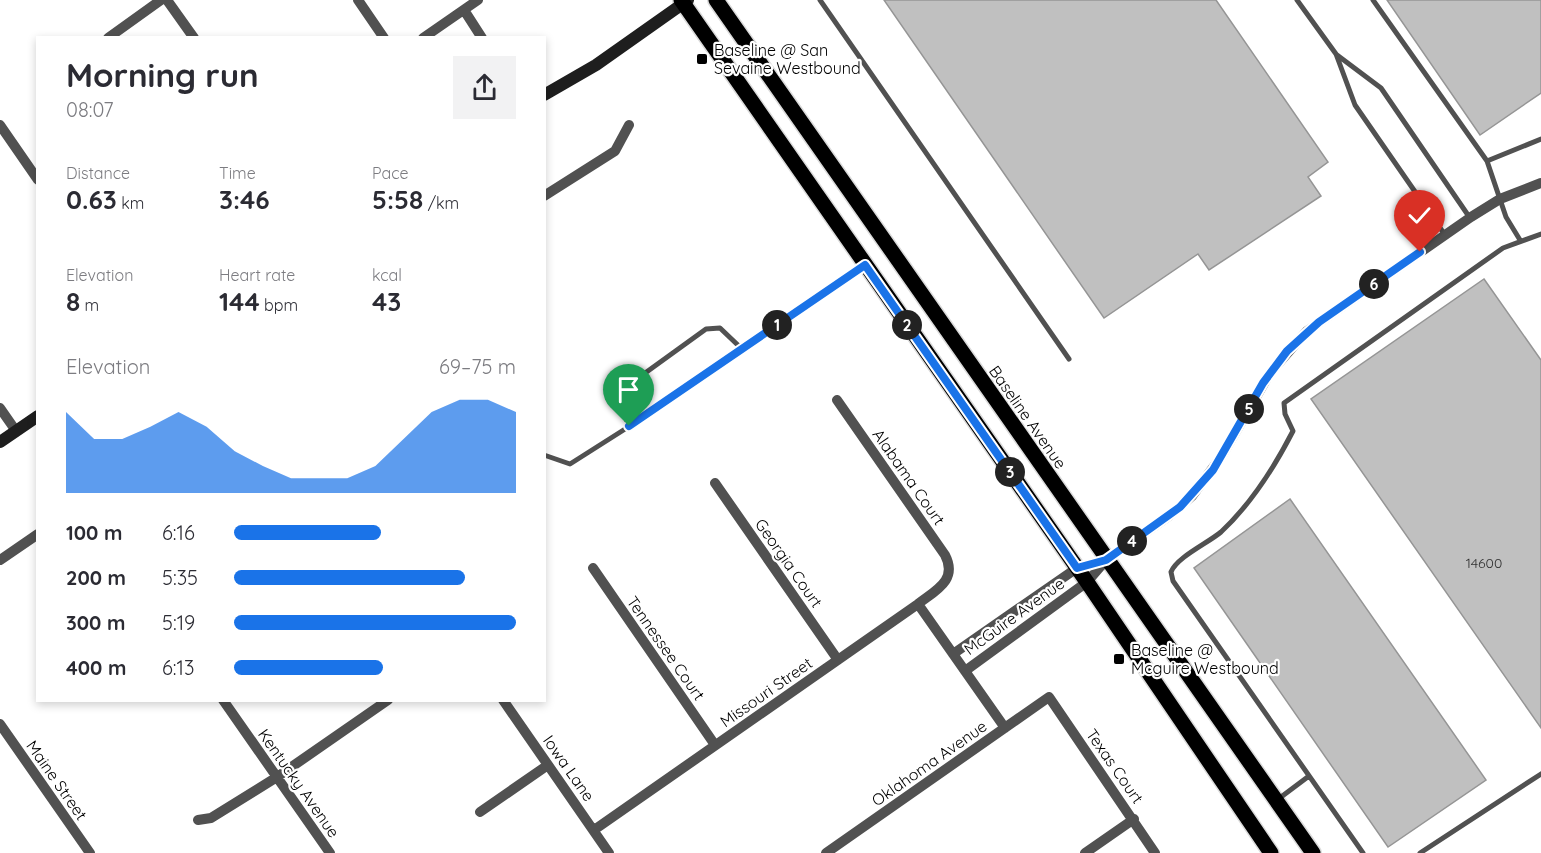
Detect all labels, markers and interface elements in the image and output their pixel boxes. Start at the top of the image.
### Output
place label: Baseline @ San Sevaine Westbound [714,40,861,78]
marker: Baseline @ San Sevaine Westbound [695,52,709,66]
text: Morning run [66,54,259,95]
button: share [453,56,516,119]
text: 08:07 [66,97,114,122]
text: Distance [66,163,130,183]
text: Time [219,163,256,183]
text: Pace [372,163,408,183]
text: 0.63 [66,183,117,216]
text: 3:46 [219,183,270,216]
text: 5:58 [372,183,423,216]
pin [1394,190,1445,252]
text: km [117,193,144,213]
text: /km [423,193,459,213]
icon: check [1403,199,1436,232]
text: Elevation [66,265,133,285]
text: Heart rate [219,265,295,285]
text: kcal [372,265,402,285]
pin: 6 [1359,269,1389,299]
text: 6 [1370,274,1378,294]
text: 8 [66,285,80,318]
text: 144 [219,285,260,318]
text: 43 [372,285,401,318]
text: m [80,295,99,315]
text: bpm [260,295,298,315]
pin: 1 [762,310,792,340]
pin: 2 [892,310,922,340]
text: 1 [774,315,780,335]
text: 2 [902,315,912,335]
text: Elevation [66,354,150,379]
text: 69–75 m [439,354,516,379]
street label: Baseline Avenue [985,362,1071,472]
pin [603,364,654,426]
icon: arrive [612,373,645,406]
pin: 5 [1234,394,1264,424]
text: 5 [1244,399,1254,419]
street label: Alabama Court [869,425,949,529]
pin: 3 [995,457,1025,487]
text: 3 [1006,462,1014,482]
street label: Georgia Court [751,515,827,611]
text: 100 m [66,520,122,545]
text: 6:16 [162,520,195,545]
pin: 4 [1117,526,1147,556]
text: 4 [1127,531,1137,551]
house number: 14600 [1466,554,1502,572]
text: 200 m [66,565,126,590]
text: 5:35 [162,565,198,590]
street label: McGuire Avenue [960,573,1068,659]
street label: Tennessee Court [623,592,709,704]
text: 300 m [66,610,125,635]
text: 5:19 [162,610,195,635]
place label: Baseline @ Mcguire Westbound [1131,640,1279,678]
marker: Baseline @ Mcguire Westbound [1112,652,1126,666]
street label: Missouri Street [716,653,816,731]
text: 400 m [66,655,126,680]
text: 6:13 [162,655,194,680]
street label: Oklahoma Avenue [867,716,991,810]
street label: Kentucky Avenue [254,725,344,841]
street label: Texas Court [1082,725,1148,807]
street label: Iowa Lane [539,731,599,805]
street label: Maine Street [22,736,92,824]

